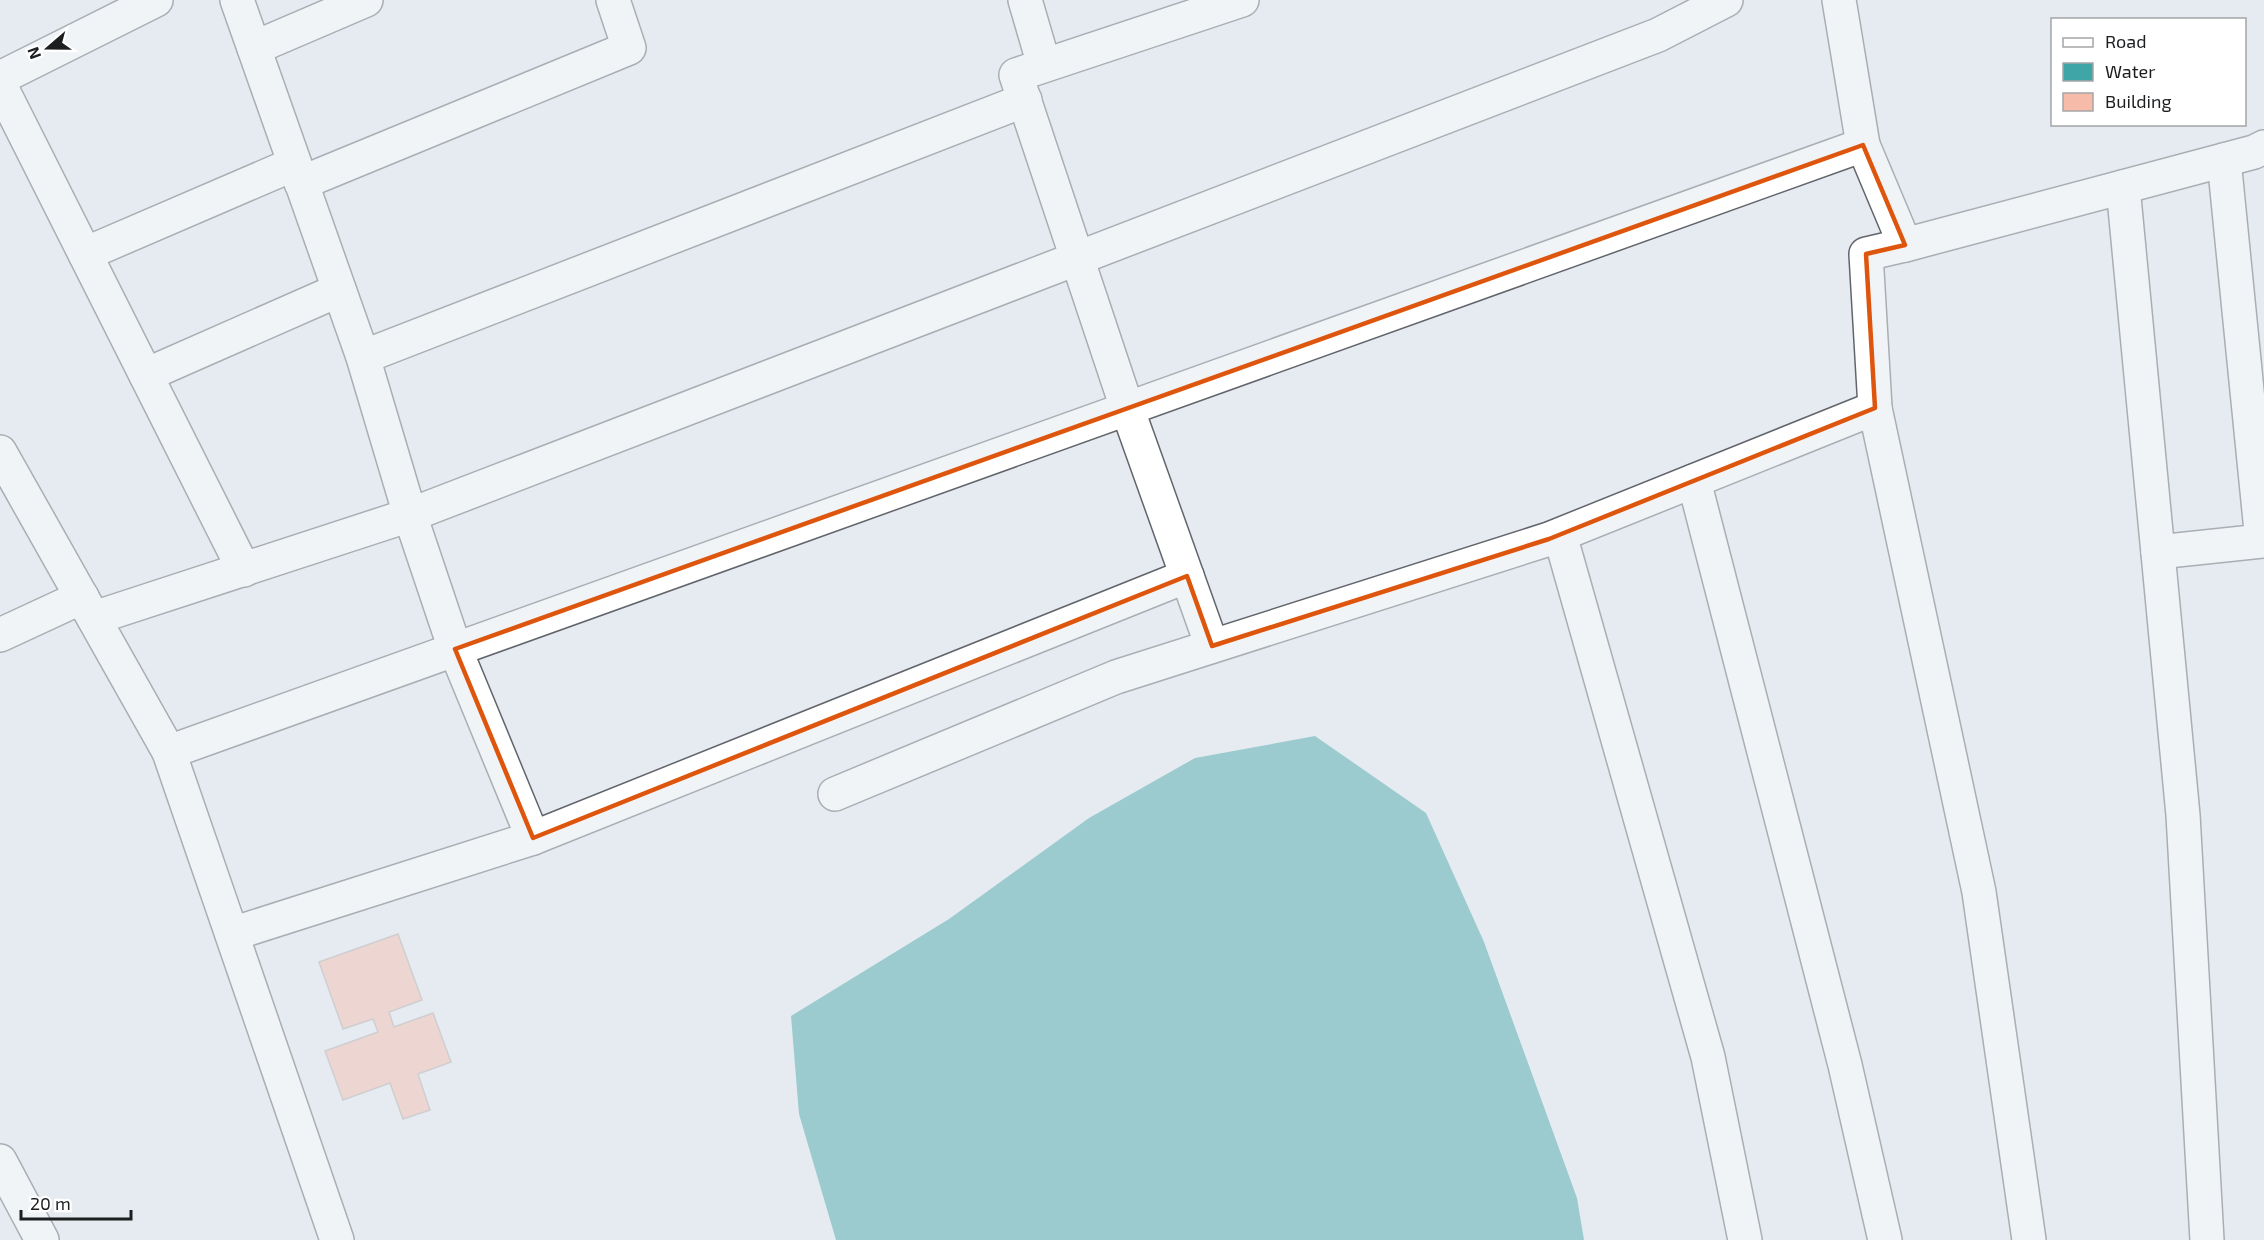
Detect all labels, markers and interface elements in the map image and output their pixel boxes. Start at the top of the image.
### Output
north arrow [18,18,78,78]
legend [2051,18,2246,126]
text: Road [2105,30,2146,52]
text: N [23,45,44,62]
text: Water [2105,60,2155,82]
text: Building [2105,90,2172,112]
scale bar [21,1183,130,1221]
text: 20 m [30,1192,71,1214]

